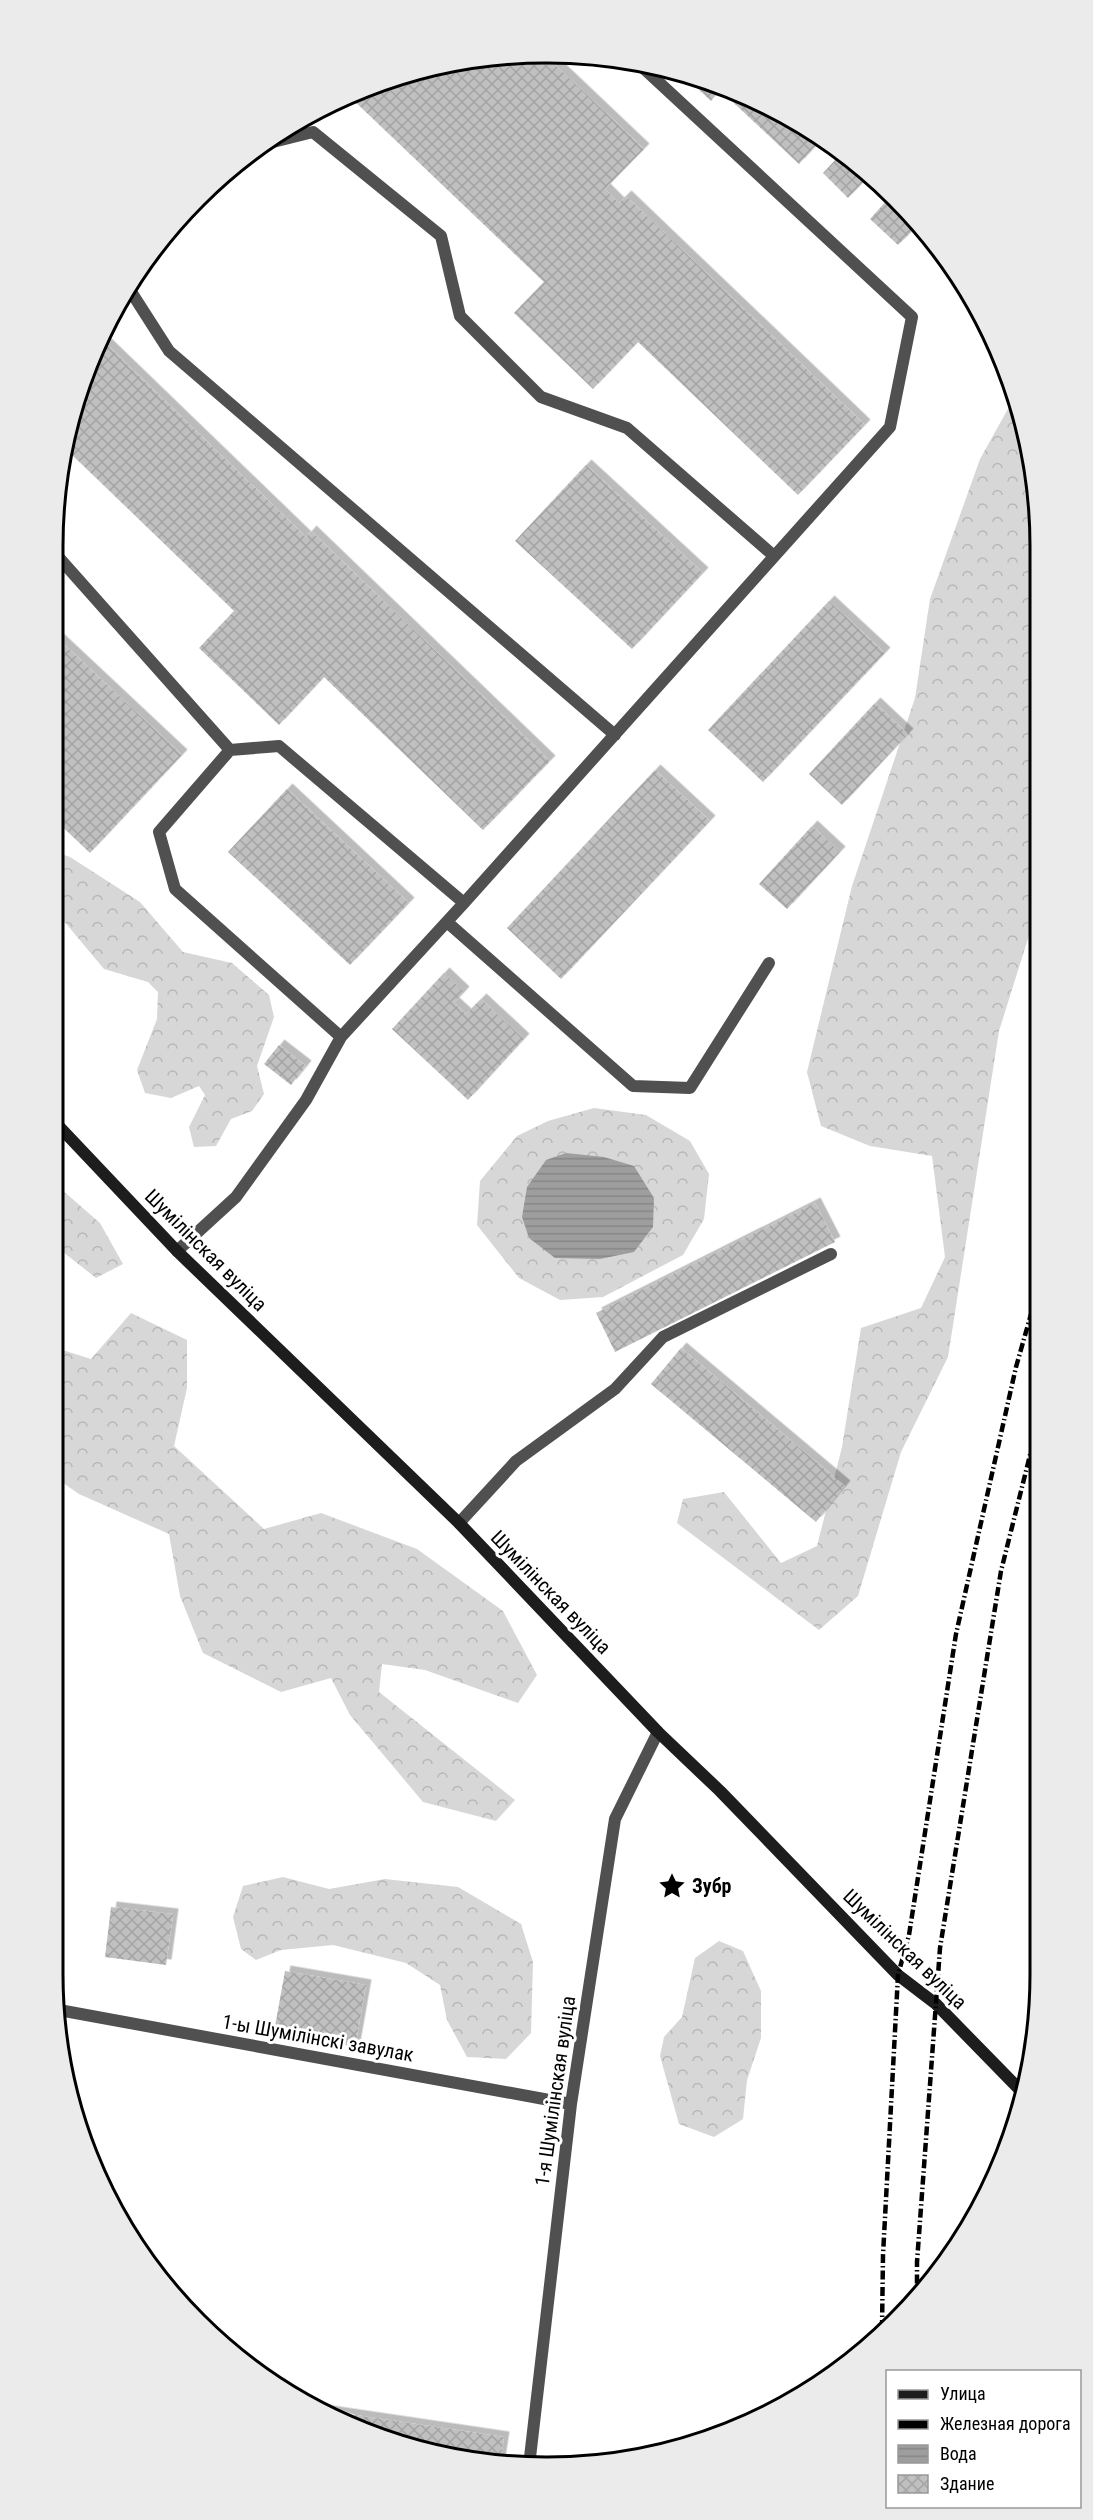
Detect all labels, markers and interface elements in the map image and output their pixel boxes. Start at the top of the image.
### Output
street label: Шумілінская вуліца [140,1184,272,1316]
street label: Шумілінская вуліца [486,1525,616,1659]
place icon: Зубр [657,1871,687,1901]
place label: Зубр [692,1874,732,1898]
street label: Шумілінская вуліца [838,1884,972,2014]
street label: 1-я Шумілінская вуліца [530,1994,580,2188]
street label: 1-ы Шумілінскі завулак [220,2009,416,2067]
legend [886,2370,1081,2508]
text: Улица [940,2383,986,2404]
text: Железная дорога [940,2413,1071,2434]
text: Вода [940,2443,977,2464]
text: Здание [940,2473,994,2494]

